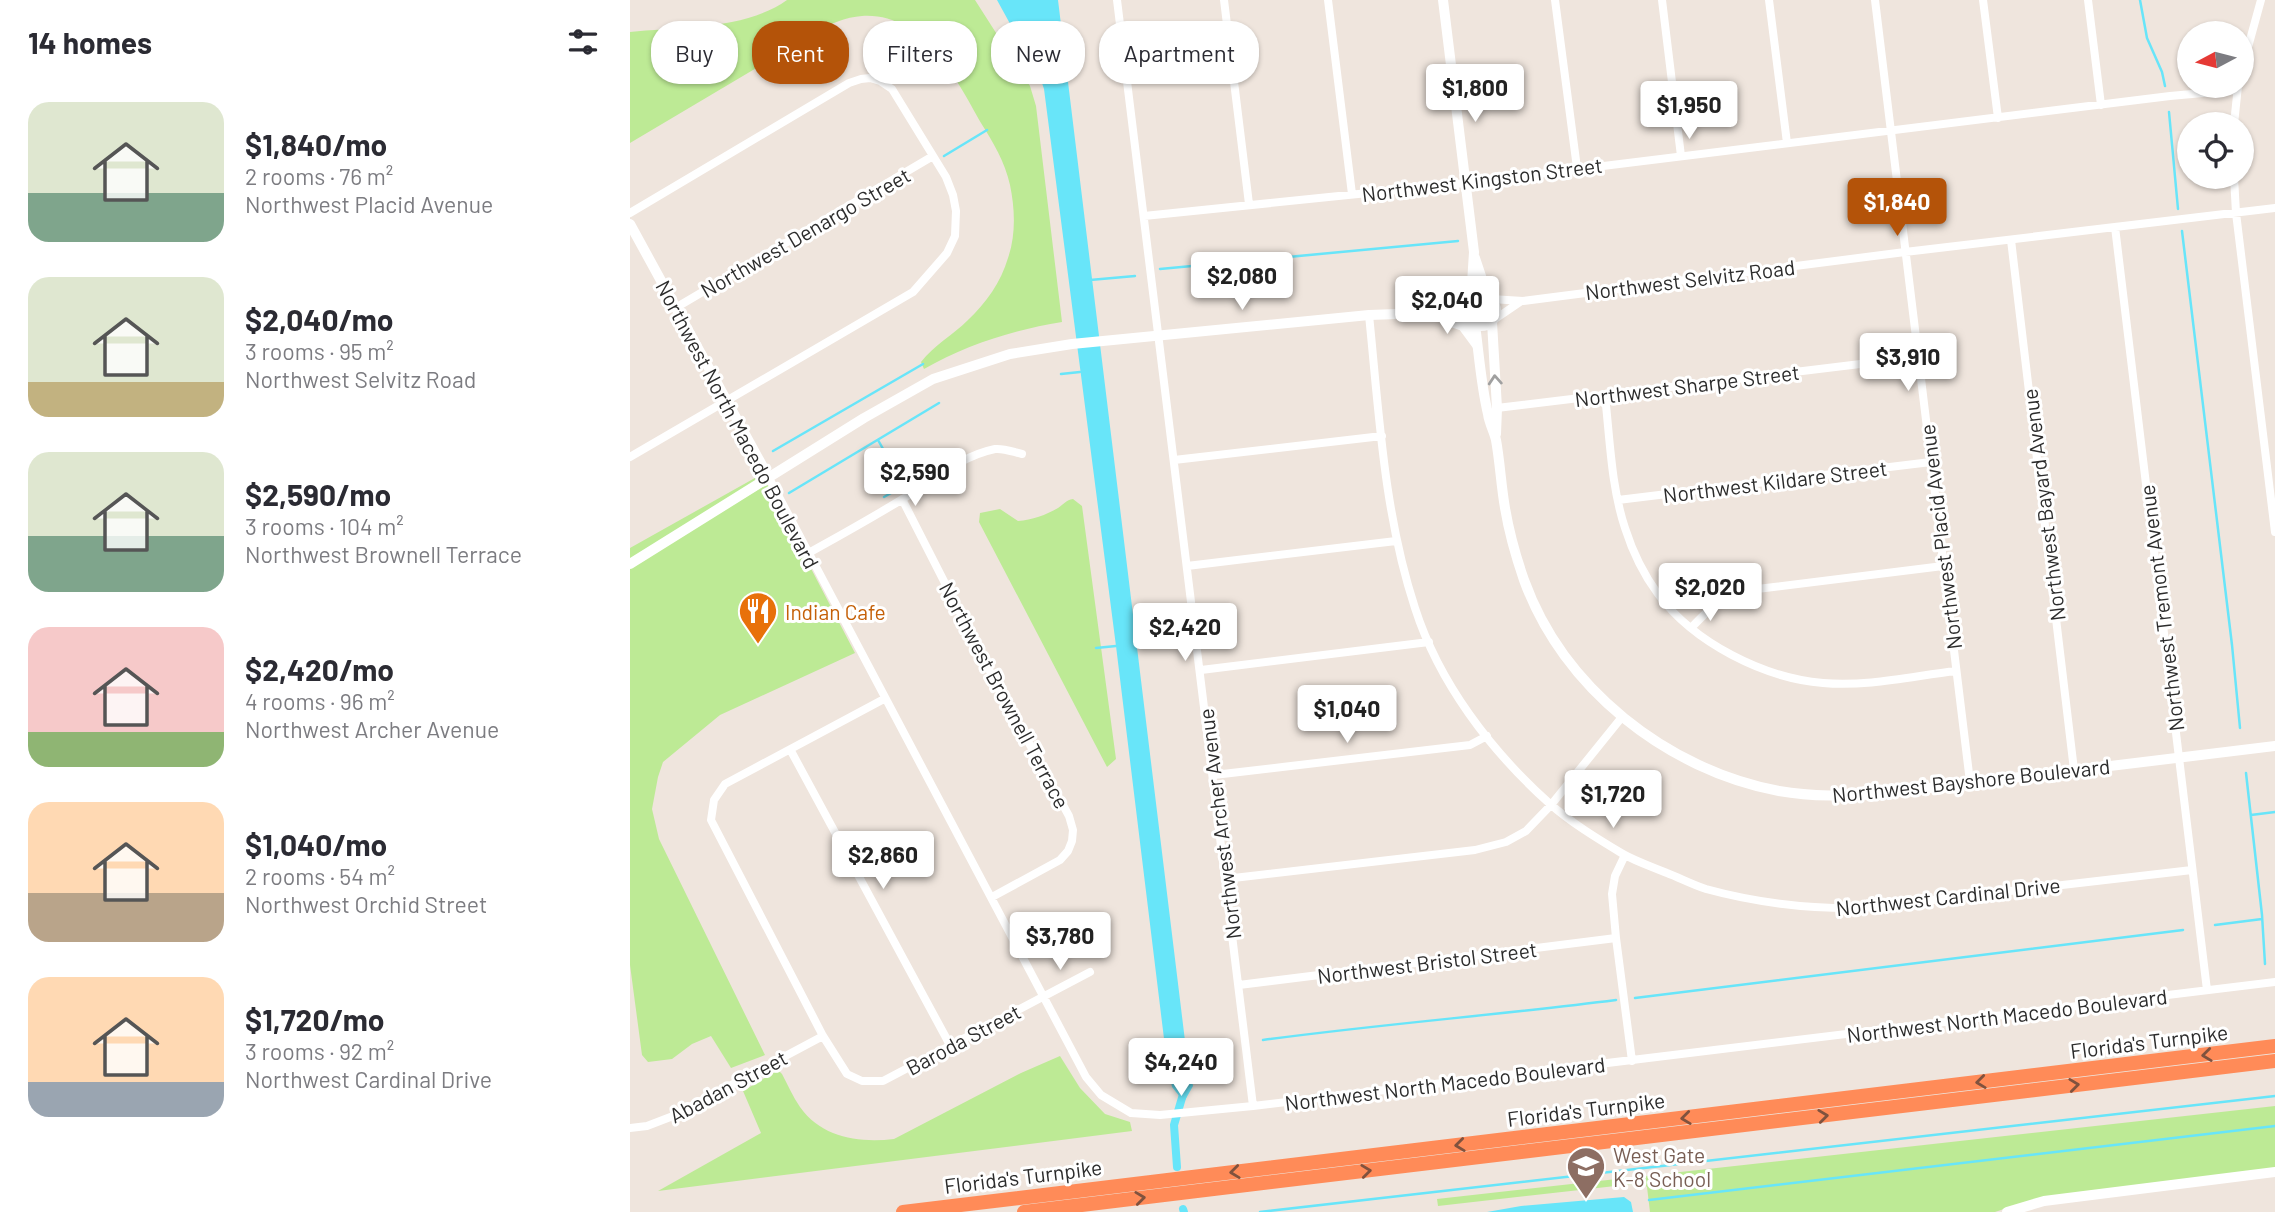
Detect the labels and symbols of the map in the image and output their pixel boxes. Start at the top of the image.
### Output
north arrow [2177,21,2254,98]
pin: $1,800 [1418,64,1532,124]
pin: $1,950 [1632,82,1746,141]
street label: Northwest Kingston Street [1360,152,1604,206]
street label: Northwest Denargo Street [696,162,914,302]
pin: $1,840 [1840,178,1954,238]
pin: $2,080 [1185,252,1299,312]
street label: Northwest Selvitz Road [1584,254,1796,304]
street label: Northwest North Macedo Boulevard [651,276,825,572]
pin: $2,040 [1390,276,1504,336]
pin: $3,910 [1851,334,1965,393]
street label: Northwest Sharpe Street [1573,359,1801,411]
one-way arrow [1488,374,1503,385]
street label: Northwest Bayard Avenue [2016,387,2070,623]
street label: Northwest Placid Avenue [1914,423,1966,651]
pin: $2,590 [858,448,972,508]
street label: Northwest Kildare Street [1662,455,1888,507]
street label: Northwest Tremont Avenue [2133,483,2189,733]
pin: $2,020 [1653,564,1767,623]
street label: Northwest Brownell Terrace [935,577,1075,813]
restaurant icon: Indian Cafe [737,590,779,645]
place label: Indian Cafe [785,599,886,624]
pin: $2,420 [1128,604,1242,663]
pin: $1,040 [1290,686,1404,745]
street label: Northwest Archer Avenue [1192,707,1246,941]
street label: Northwest Bayshore Boulevard [1831,753,2111,807]
pin: $1,720 [1556,770,1670,830]
pin: $2,860 [826,832,940,891]
street label: Northwest Cardinal Drive [1834,872,2062,920]
pin: $3,780 [1003,912,1117,972]
street label: Northwest Bristol Street [1316,936,1538,988]
street label: Northwest North Macedo Boulevard [1845,983,2169,1047]
street label: Baroda Street [901,998,1025,1080]
street label: Florida's Turnpike [2069,1019,2229,1063]
pin: $4,240 [1124,1038,1238,1098]
street label: Abadan Street [665,1044,791,1128]
one-way arrow [2201,1047,2213,1062]
street label: Northwest North Macedo Boulevard [1283,1051,1607,1115]
one-way arrow [1976,1075,1987,1090]
one-way arrow [2068,1078,2080,1093]
street label: Florida's Turnpike [1506,1087,1666,1131]
one-way arrow [1818,1108,1829,1123]
one-way arrow [1680,1111,1692,1126]
one-way arrow [1455,1138,1466,1153]
place label: West Gate K-8 School [1613,1142,1711,1191]
school or university icon: West Gate K-8 School [1565,1145,1607,1200]
street label: Florida's Turnpike [943,1154,1103,1198]
one-way arrow [1360,1163,1372,1178]
one-way arrow [1229,1165,1240,1180]
one-way arrow [1134,1190,1146,1205]

